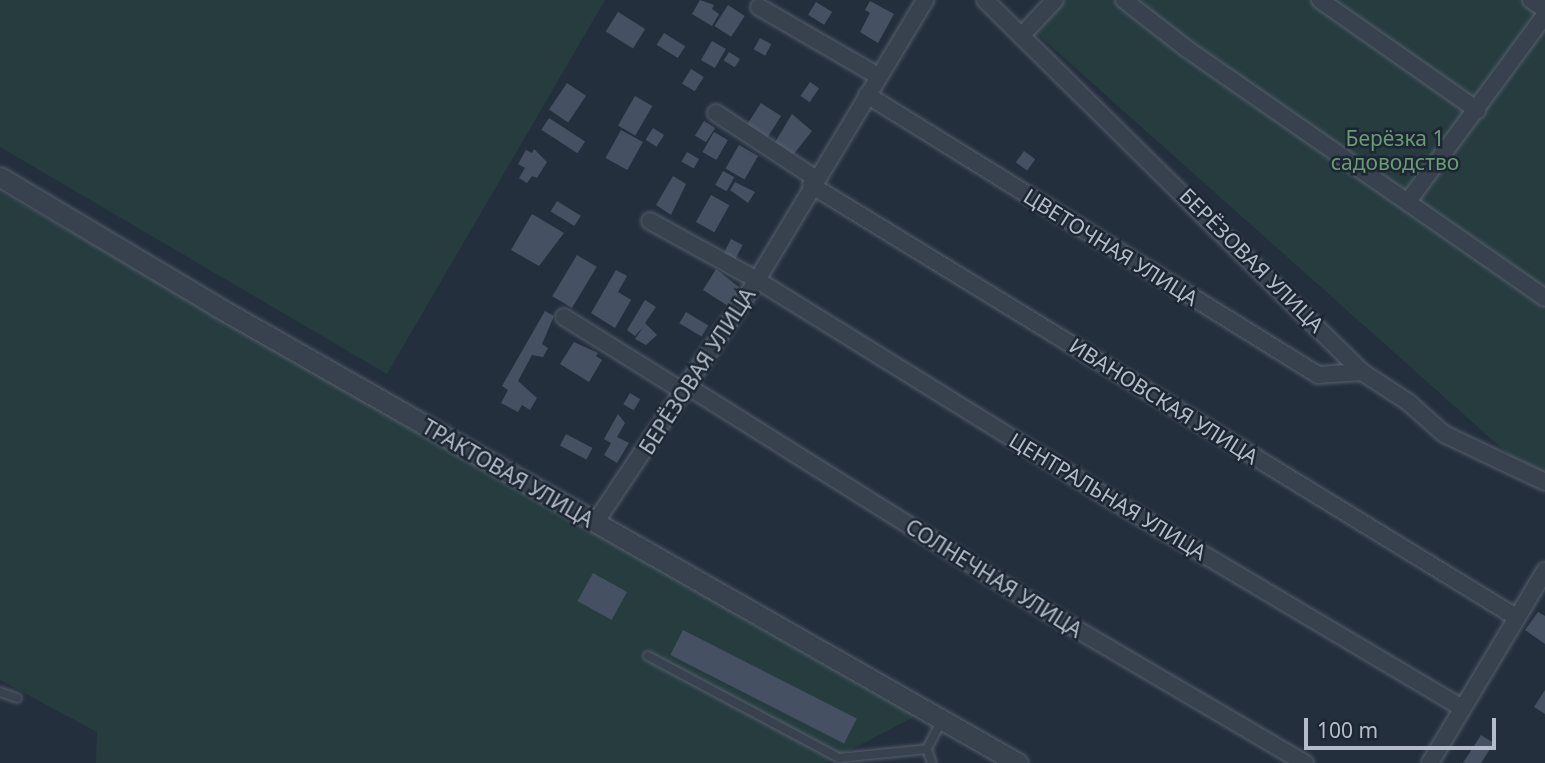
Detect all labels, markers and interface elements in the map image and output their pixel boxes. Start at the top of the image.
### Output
park label: Берёзка 1 садоводство [1331,125,1459,175]
street label: ЦВЕТОЧНАЯ УЛИЦА [1019,183,1203,311]
street label: БЕРЁЗОВАЯ УЛИЦА [1175,183,1329,337]
street label: БЕРЁЗОВАЯ УЛИЦА [634,283,760,459]
street label: ИВАНОВСКАЯ УЛИЦА [1065,333,1263,469]
street label: ТРАКТОВАЯ УЛИЦА [418,414,598,532]
street label: ЦЕНТРАЛЬНАЯ УЛИЦА [1005,427,1211,565]
street label: СОЛНЕЧНАЯ УЛИЦА [901,513,1087,643]
scale bar [1307,704,1500,748]
text: 100 m [1317,716,1378,744]

